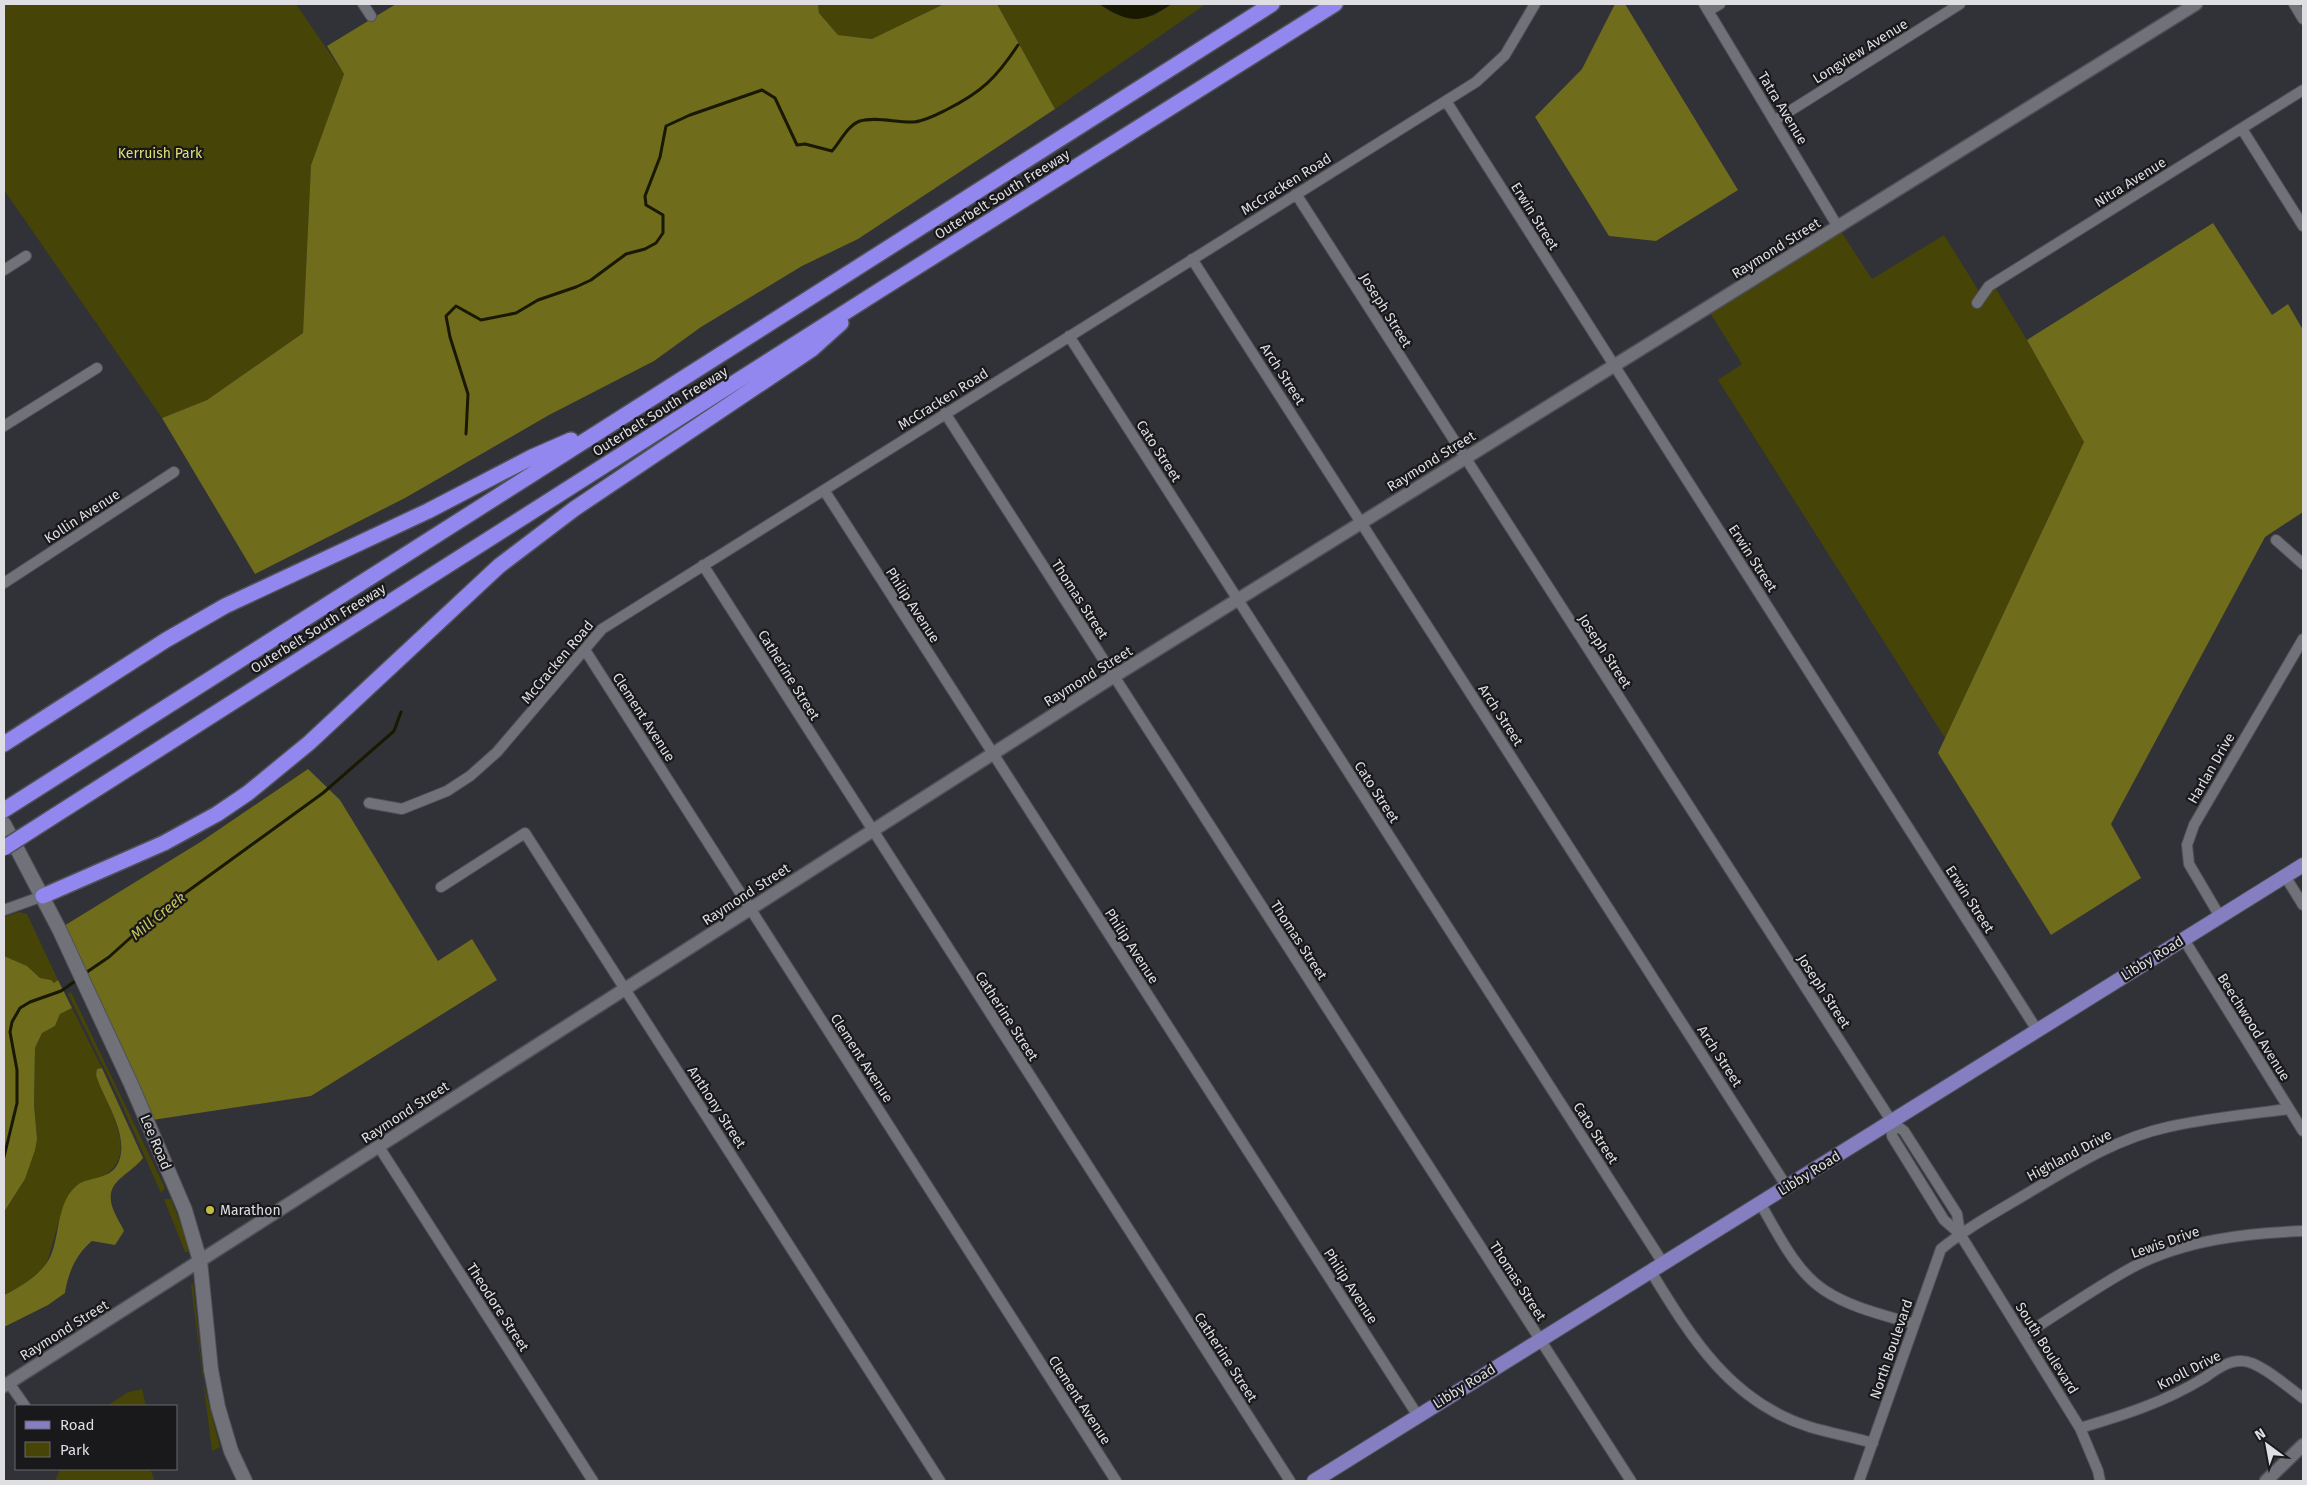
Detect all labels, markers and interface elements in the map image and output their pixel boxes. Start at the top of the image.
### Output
street label: Longview Avenue [1810,15,1911,88]
street label: Tatra Avenue [1754,69,1811,148]
park label: Kerruish Park [118,145,203,162]
street label: Outerbelt South Freeway [932,146,1073,243]
street label: McCracken Road [1238,150,1335,219]
street label: Nitra Avenue [2091,154,2169,211]
street label: Erwin Street [1507,179,1563,254]
street label: Raymond Street [1729,214,1824,282]
street label: Joseph Street [1356,270,1416,352]
street label: Arch Street [1257,340,1309,409]
street label: Outerbelt South Freeway [590,363,731,460]
street label: McCracken Road [895,365,992,434]
street label: Cato Street [1132,417,1185,486]
street label: Raymond Street [1384,427,1479,495]
street label: Kollin Avenue [41,486,123,547]
street label: Erwin Street [1725,522,1781,596]
street label: Thomas Street [1048,556,1112,643]
street label: Philip Avenue [882,564,943,646]
street label: Outerbelt South Freeway [248,580,389,677]
street label: Joseph Street [1574,611,1635,692]
street label: McCracken Road [518,617,597,707]
street label: Catherine Street [754,627,824,724]
street label: Raymond Street [1041,642,1136,710]
street label: Clement Avenue [609,670,679,765]
street label: Arch Street [1475,681,1527,750]
street label: Harlan Drive [2184,730,2239,807]
street label: Cato Street [1350,758,1403,827]
street label: Raymond Street [699,859,794,929]
street label: Erwin Street [1942,863,1998,937]
water label: Mill Creek [127,888,189,944]
street label: Thomas Street [1267,897,1331,984]
street label: Philip Avenue [1101,905,1162,987]
street label: Libby Road [2118,933,2187,984]
street label: Joseph Street [1793,951,1854,1032]
street label: Catherine Street [971,968,1042,1065]
street label: Beechwood Avenue [2214,970,2294,1084]
street label: Clement Avenue [827,1011,897,1106]
street label: Arch Street [1694,1022,1746,1091]
street label: Anthony Street [684,1063,750,1152]
street label: Raymond Street [358,1077,453,1147]
street label: Cato Street [1569,1099,1622,1168]
street label: Lee Road [136,1112,175,1172]
street label: Highland Drive [2024,1126,2115,1185]
street label: Libby Road [1775,1148,1844,1199]
place label: Marathon [220,1202,281,1219]
marker: Marathon [204,1204,216,1216]
street label: Lewis Drive [2129,1223,2202,1262]
street label: Thomas Street [1486,1238,1550,1325]
street label: Philip Avenue [1320,1245,1381,1327]
street label: Theodore Street [463,1260,533,1356]
street label: Raymond Street [17,1296,112,1364]
street label: North Boulevard [1866,1297,1916,1401]
street label: South Boulevard [2012,1299,2082,1397]
street label: Catherine Street [1190,1309,1261,1406]
street label: Knoll Drive [2154,1347,2224,1394]
street label: Clement Avenue [1045,1353,1115,1448]
street label: Libby Road [1430,1361,1499,1412]
legend [15,1405,178,1470]
text: Road [60,1416,95,1434]
north arrow [2242,1420,2292,1470]
text: N [2252,1425,2269,1444]
text: Park [60,1441,90,1459]

